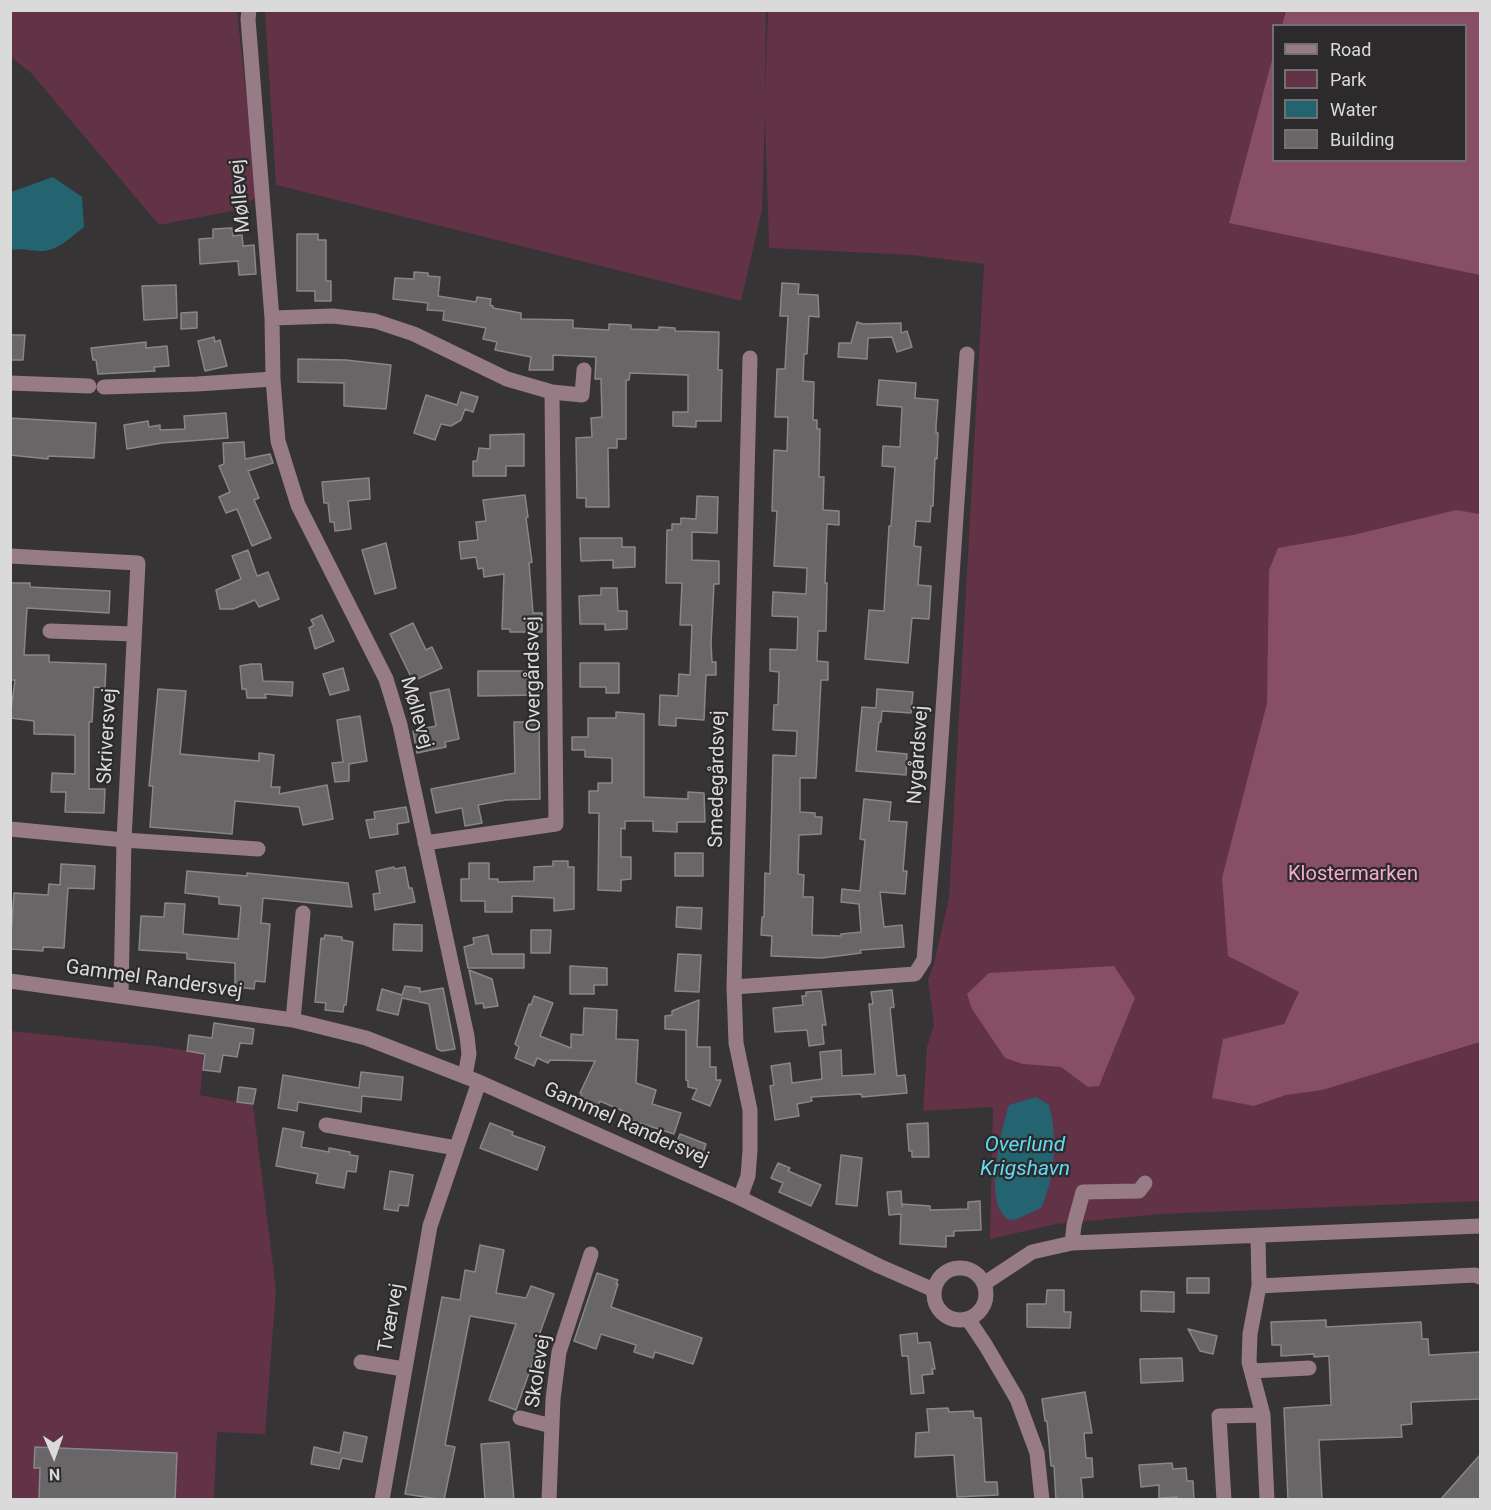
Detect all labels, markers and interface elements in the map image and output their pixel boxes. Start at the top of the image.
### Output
legend [1272,24,1467,162]
text: Road [1330,39,1371,60]
text: Park [1330,69,1366,90]
text: Water [1330,99,1377,120]
text: Building [1330,129,1394,150]
street label: Møllevej [226,158,256,234]
street label: Overgårdsvej [521,616,547,732]
street label: Møllevej [394,674,438,752]
street label: Skriversvej [94,688,122,784]
street label: Nygårdsvej [904,705,934,805]
street label: Smedegårdsvej [705,710,731,848]
park label: Klostermarken [1288,863,1418,887]
street label: Gammel Randersvej [64,956,244,1004]
street label: Gammel Randersvej [540,1078,712,1172]
water label: Overlund Krigshavn [980,1133,1070,1183]
street label: Tværvej [374,1282,410,1354]
street label: Skolevej [521,1333,557,1409]
north arrow [24,1426,84,1486]
text: N [49,1465,61,1484]

